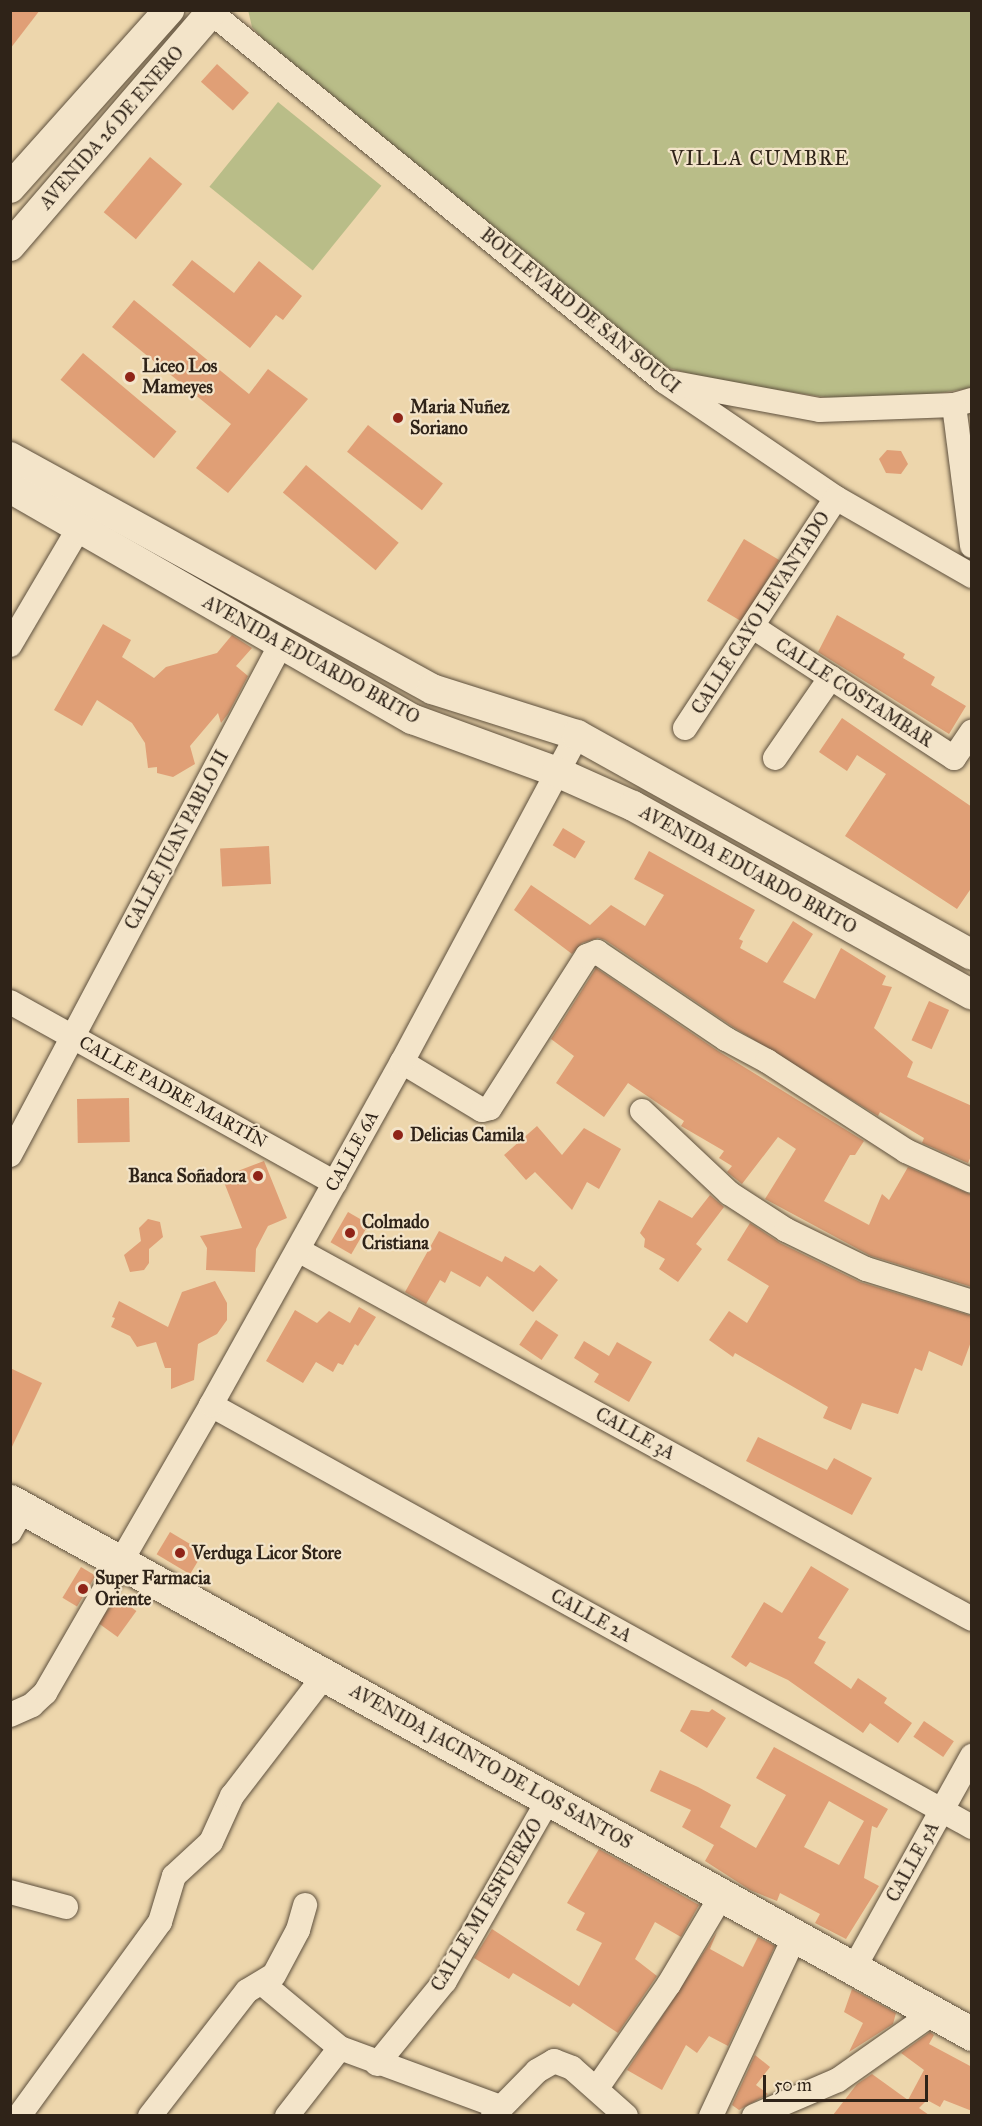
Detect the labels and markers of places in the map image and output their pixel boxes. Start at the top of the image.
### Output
place label: Liceo Los Mameyes [142,356,217,398]
marker: Liceo Los Mameyes [123,370,137,384]
place label: Maria Nuñez Soriano [410,397,509,440]
marker: Maria Nuñez Soriano [391,411,405,425]
place label: Delicias Camila [410,1124,524,1146]
marker: Delicias Camila [391,1128,405,1142]
place label: Banca Soñadora [128,1165,246,1187]
marker: Banca Soñadora [251,1169,265,1183]
place label: Colmado Cristiana [362,1212,429,1254]
marker: Colmado Cristiana [343,1226,357,1240]
place label: Verduga Licor Store [192,1542,341,1564]
marker: Verduga Licor Store [173,1546,187,1560]
place label: Super Farmacia Oriente [95,1568,211,1610]
marker: Super Farmacia Oriente [76,1582,90,1596]

